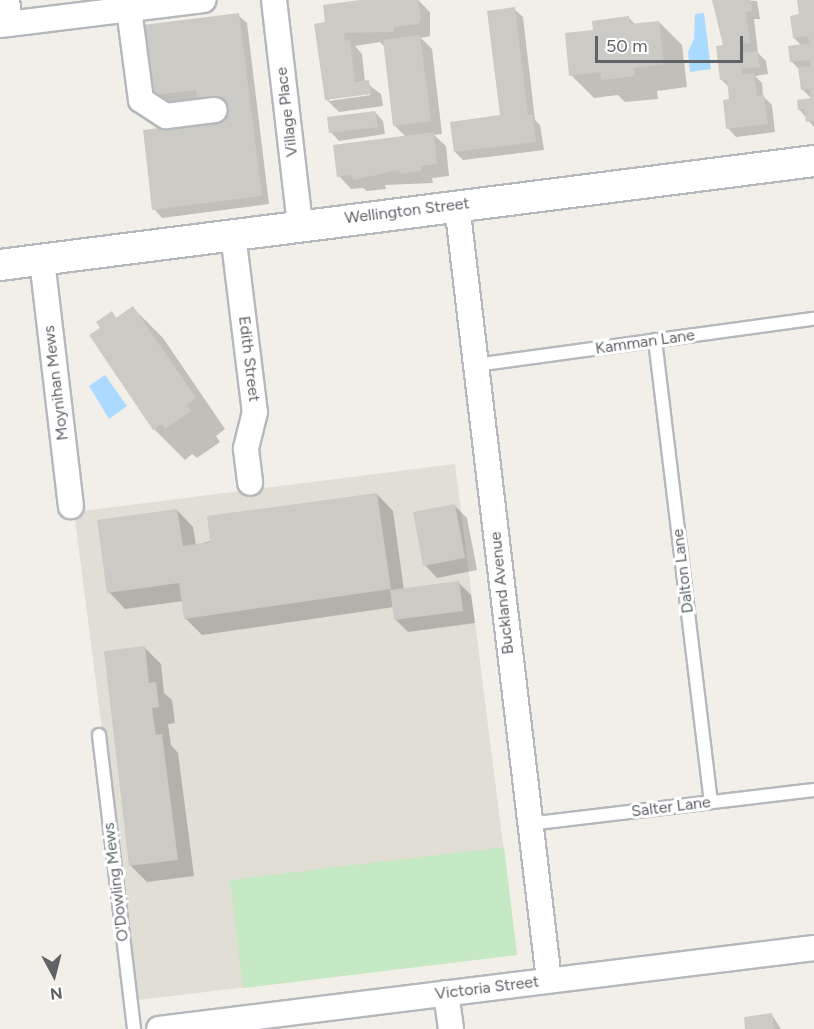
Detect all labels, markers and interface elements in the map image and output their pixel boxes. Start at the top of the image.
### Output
scale bar [598,24,746,62]
text: 50 m [606,35,648,57]
street label: Village Place [272,66,302,158]
street label: Wellington Street [344,194,470,228]
street label: Edith Street [234,315,264,403]
street label: Moynihan Mews [39,324,73,442]
street label: Kamman Lane [594,326,696,358]
street label: Dalton Lane [668,528,698,614]
street label: Buckland Avenue [486,531,518,655]
street label: Salter Lane [630,793,712,821]
street label: O'Dowling Mews [99,821,133,943]
north arrow [24,945,84,1005]
street label: Victoria Street [434,972,540,1004]
text: N [49,983,64,1004]

